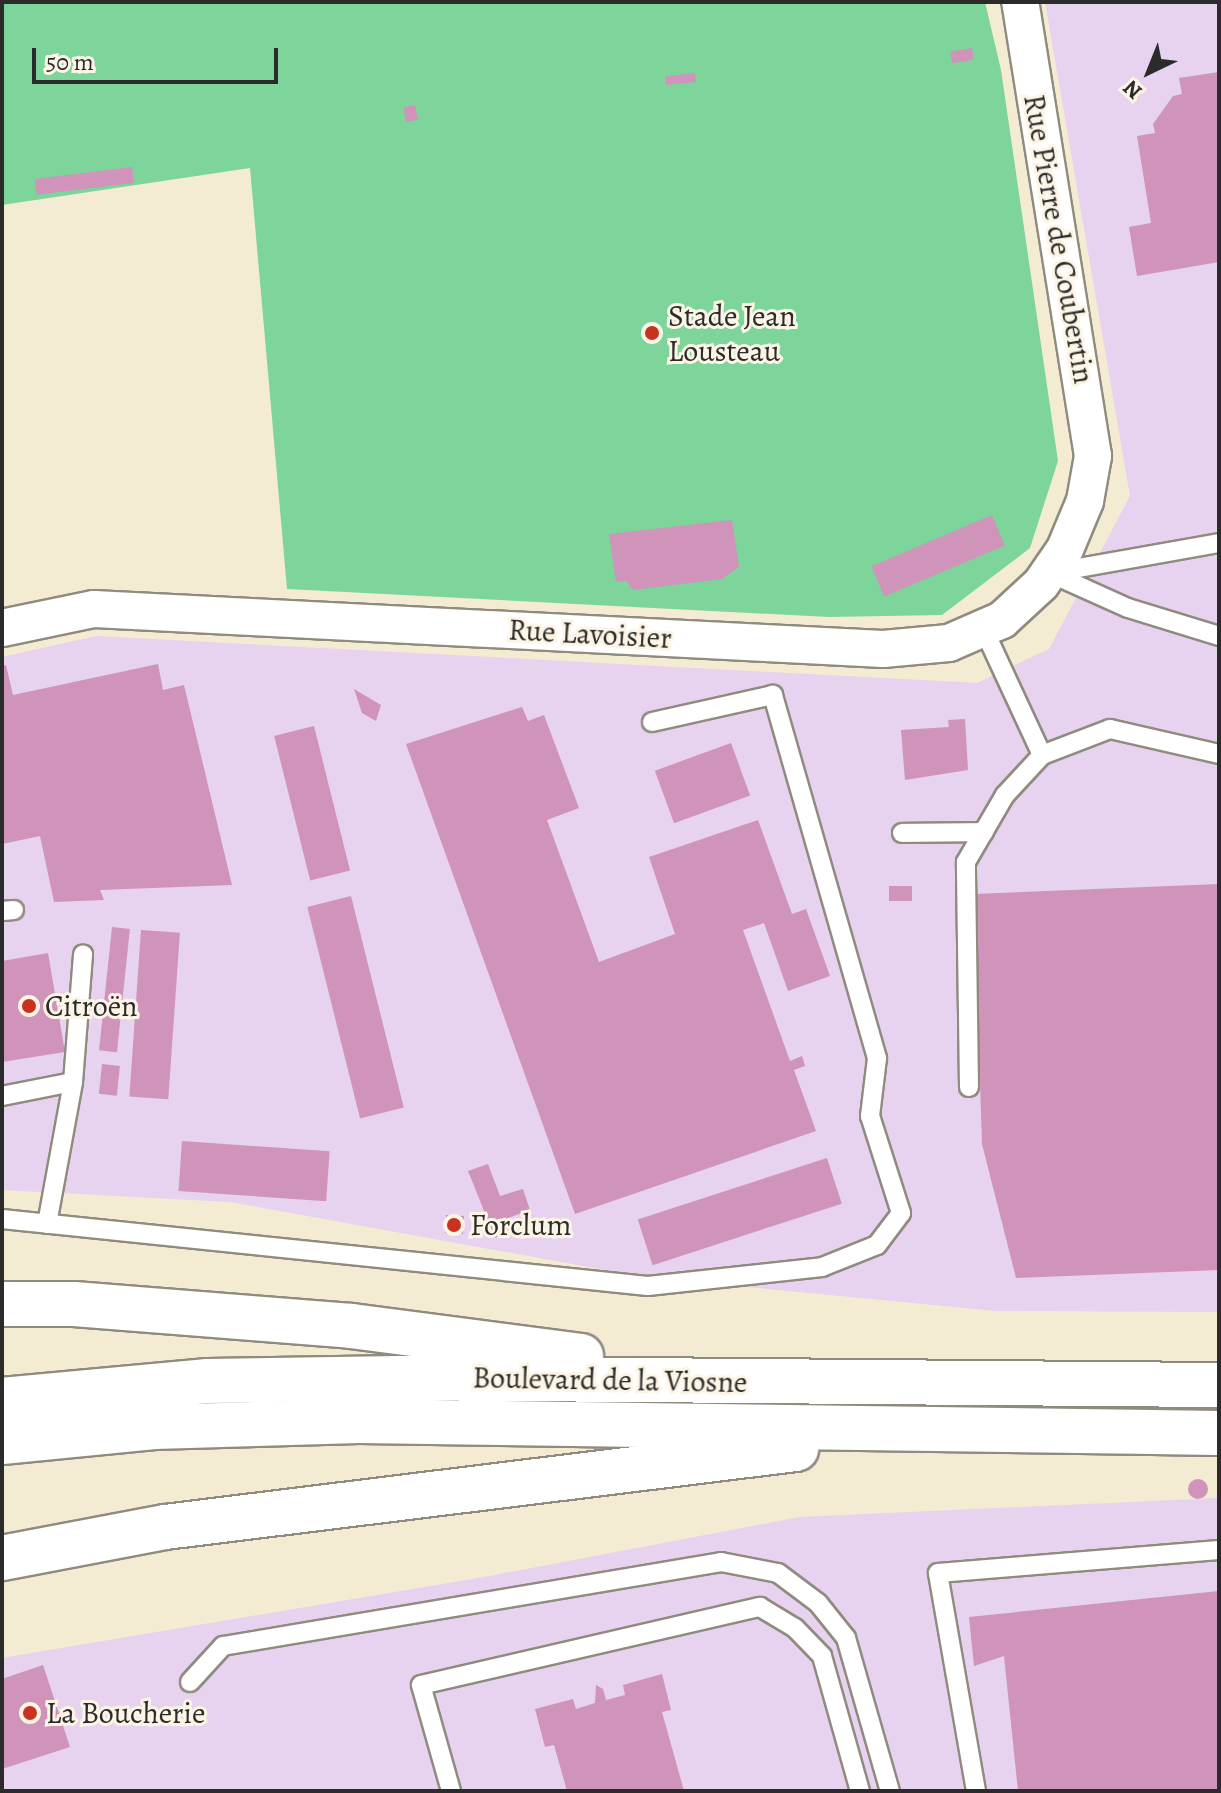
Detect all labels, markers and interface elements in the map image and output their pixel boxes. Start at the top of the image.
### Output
scale bar [36,32,282,82]
north arrow [1109,32,1189,112]
text: 50 m [46,46,94,78]
text: N [1117,73,1149,106]
street label: Rue Pierre de Coubertin [1016,92,1102,386]
place label: Stade Jean Lousteau [668,298,796,368]
marker: Stade Jean Lousteau [643,324,661,342]
street label: Rue Lavoisier [507,612,673,656]
place label: Citroën [45,988,138,1024]
marker: Citroën [20,997,38,1015]
place label: Forclum [470,1207,571,1243]
marker: Forclum [445,1216,463,1234]
street label: Boulevard de la Viosne [472,1360,748,1400]
place label: La Boucherie [46,1695,205,1731]
marker: La Boucherie [21,1704,39,1722]

